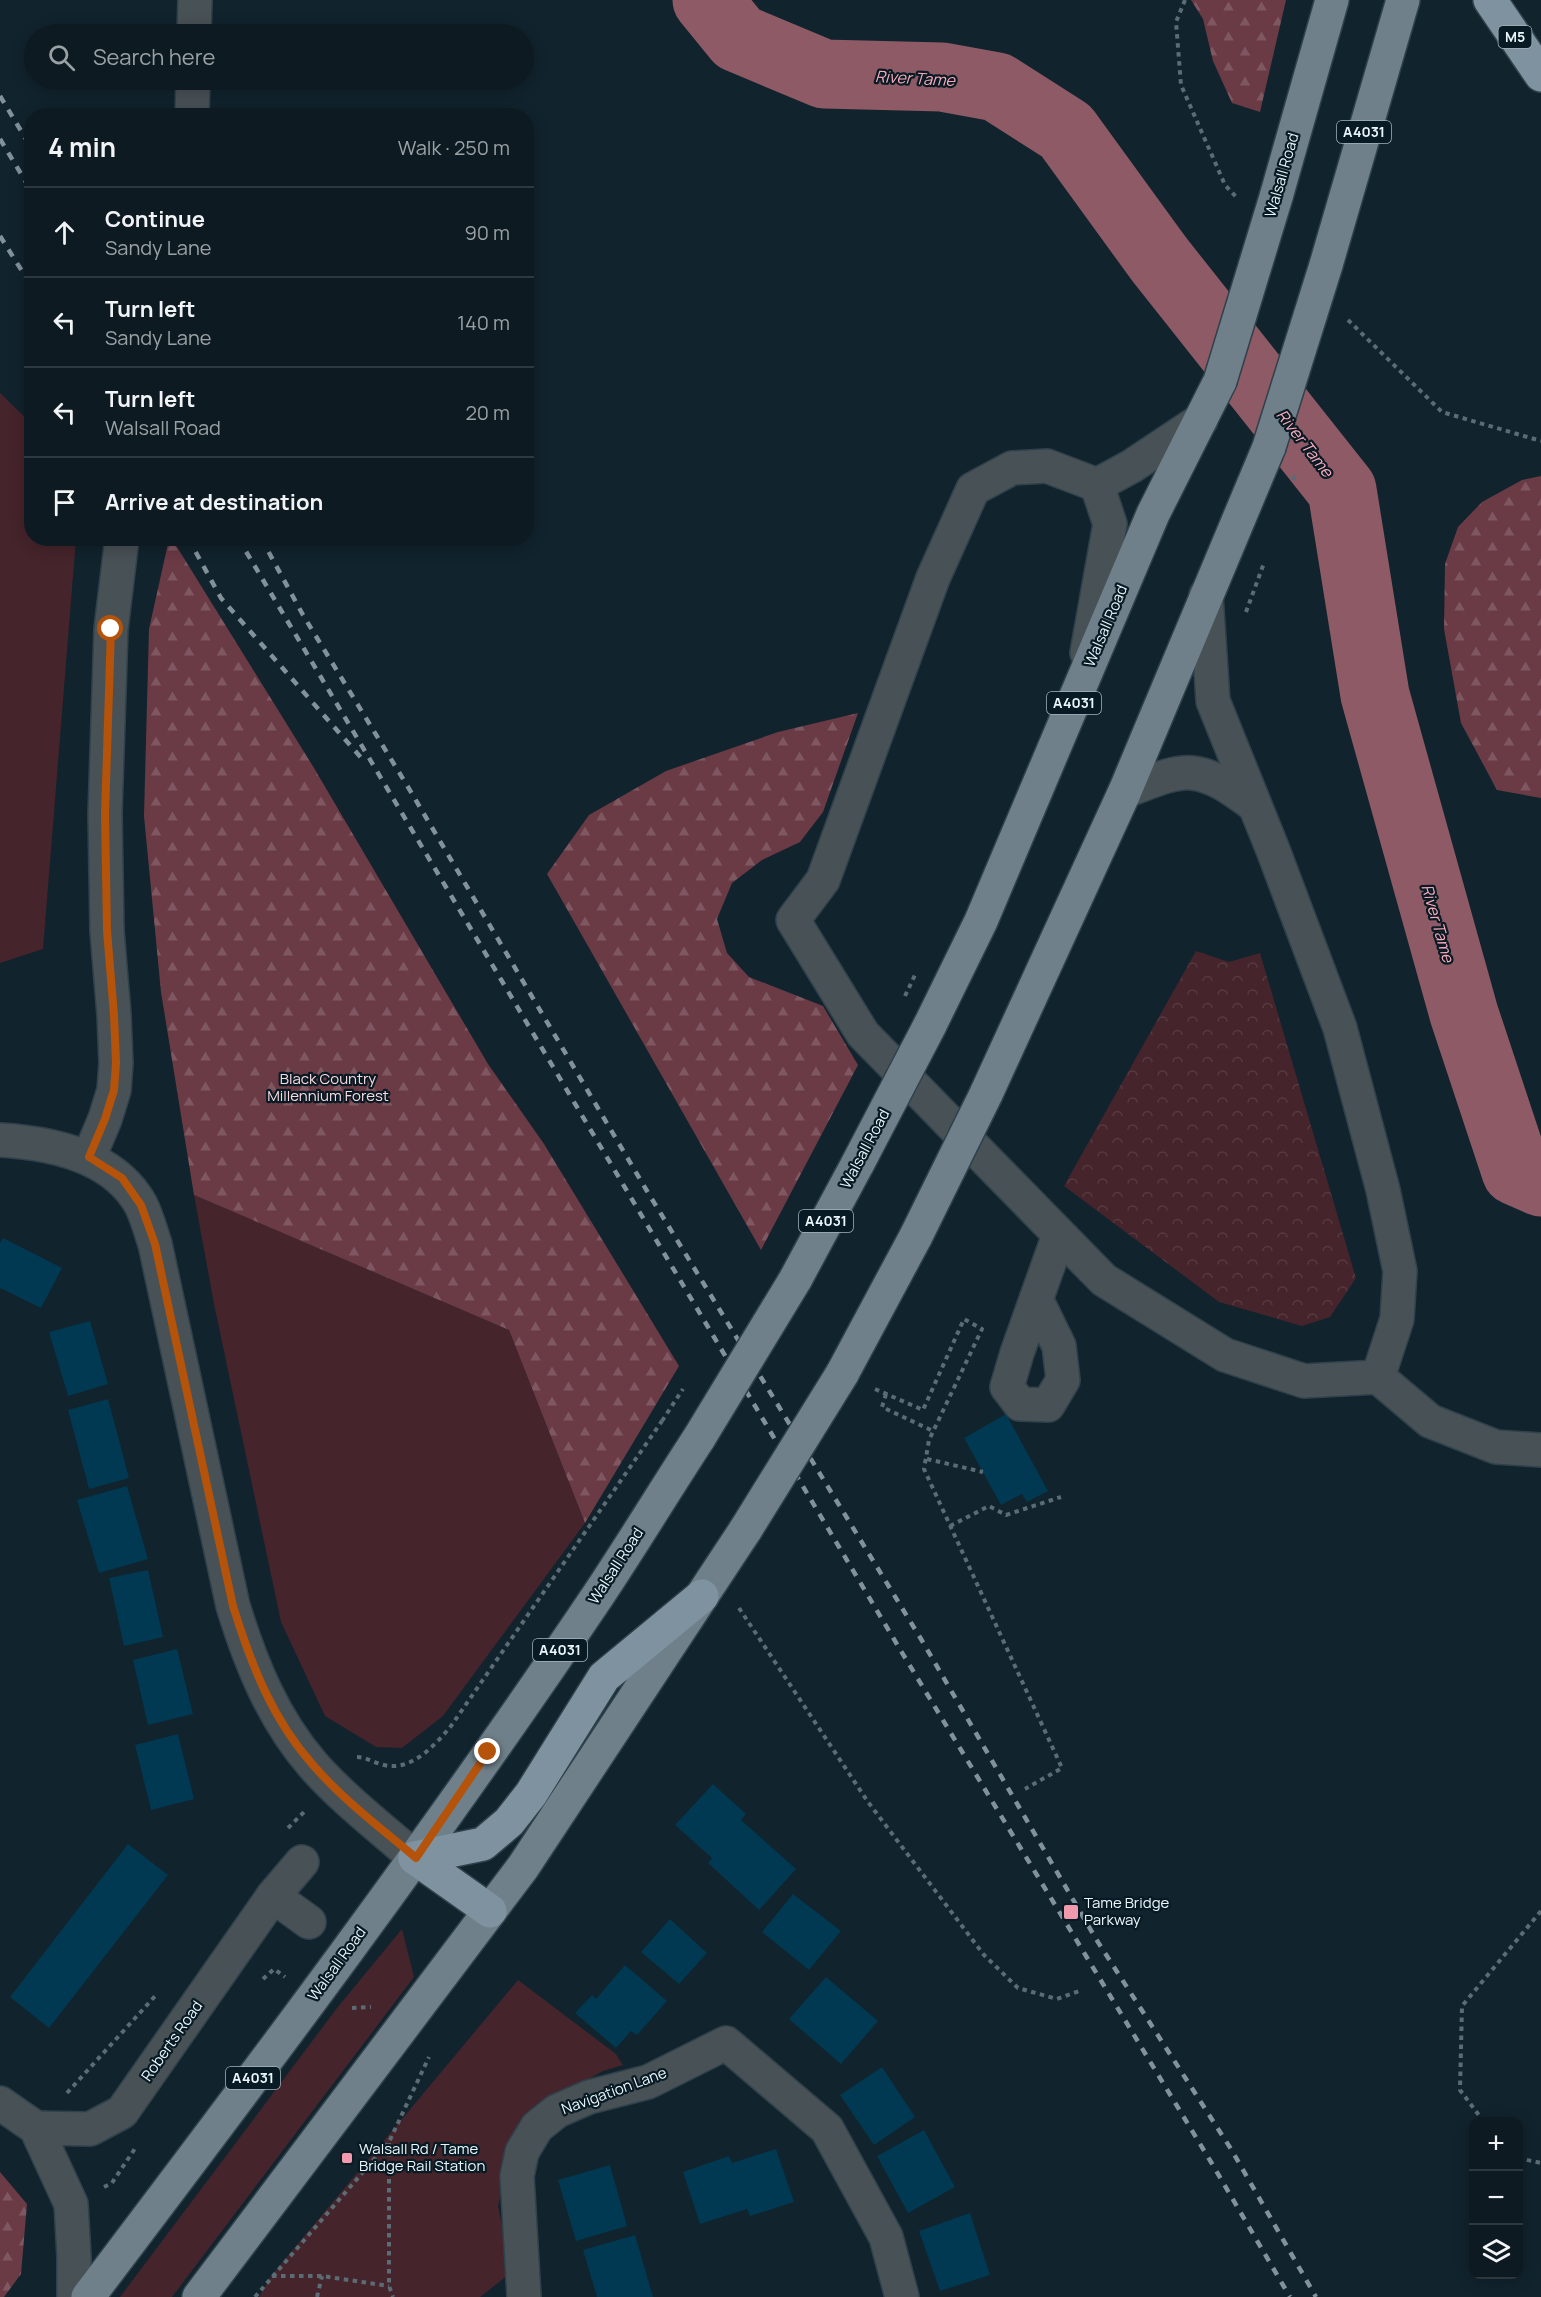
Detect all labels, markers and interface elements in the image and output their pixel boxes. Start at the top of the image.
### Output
search box [24,24,534,90]
road number: M5 [1498,26,1532,48]
icon: search [45,41,78,74]
text: Search here [93,42,215,72]
water label: River Tame [874,65,957,91]
road number: A4031 [1337,121,1391,143]
text: 4 min [48,129,116,165]
street label: Walsall Road [1259,130,1304,220]
text: Walk · 250 m [398,134,510,161]
text: Continue [105,204,205,234]
icon: ahead [48,216,81,249]
text: 90 m [464,219,510,246]
text: Sandy Lane [105,234,211,261]
text: Turn left [105,294,195,324]
icon: left [48,306,81,339]
text: 140 m [457,309,510,336]
text: Sandy Lane [105,324,211,351]
text: Turn left [105,384,195,414]
icon: left [48,396,81,429]
text: 20 m [465,399,510,426]
water label: River Tame [1272,405,1339,483]
text: Walsall Road [105,414,221,441]
icon: arrive [48,486,81,519]
text: Arrive at destination [105,487,323,517]
street label: Walsall Road [1079,582,1132,670]
route start [97,615,123,641]
road number: A4031 [1047,692,1101,714]
water label: River Tame [1416,881,1460,966]
park label: Black Country Millennium Forest [267,1068,389,1106]
street label: Walsall Road [835,1105,894,1192]
road number: A4031 [799,1210,853,1232]
street label: Walsall Road [583,1524,648,1608]
road number: A4031 [533,1639,587,1661]
route end [474,1738,500,1764]
place label: Tame Bridge Parkway [1084,1892,1170,1930]
marker: Tame Bridge Parkway [1062,1903,1080,1921]
street label: Walsall Road [303,1922,371,2005]
street label: Roberts Road [136,1996,207,2085]
street label: Navigation Lane [558,2062,670,2119]
road number: A4031 [226,2067,280,2089]
map controls [1469,2117,1523,2279]
button: + [1469,2117,1523,2171]
place label: Walsall Rd / Tame Bridge Rail Station [359,2138,485,2176]
marker: Walsall Rd / Tame Bridge Rail Station [340,2151,354,2165]
button: − [1469,2171,1523,2225]
button: layers [1469,2225,1523,2279]

